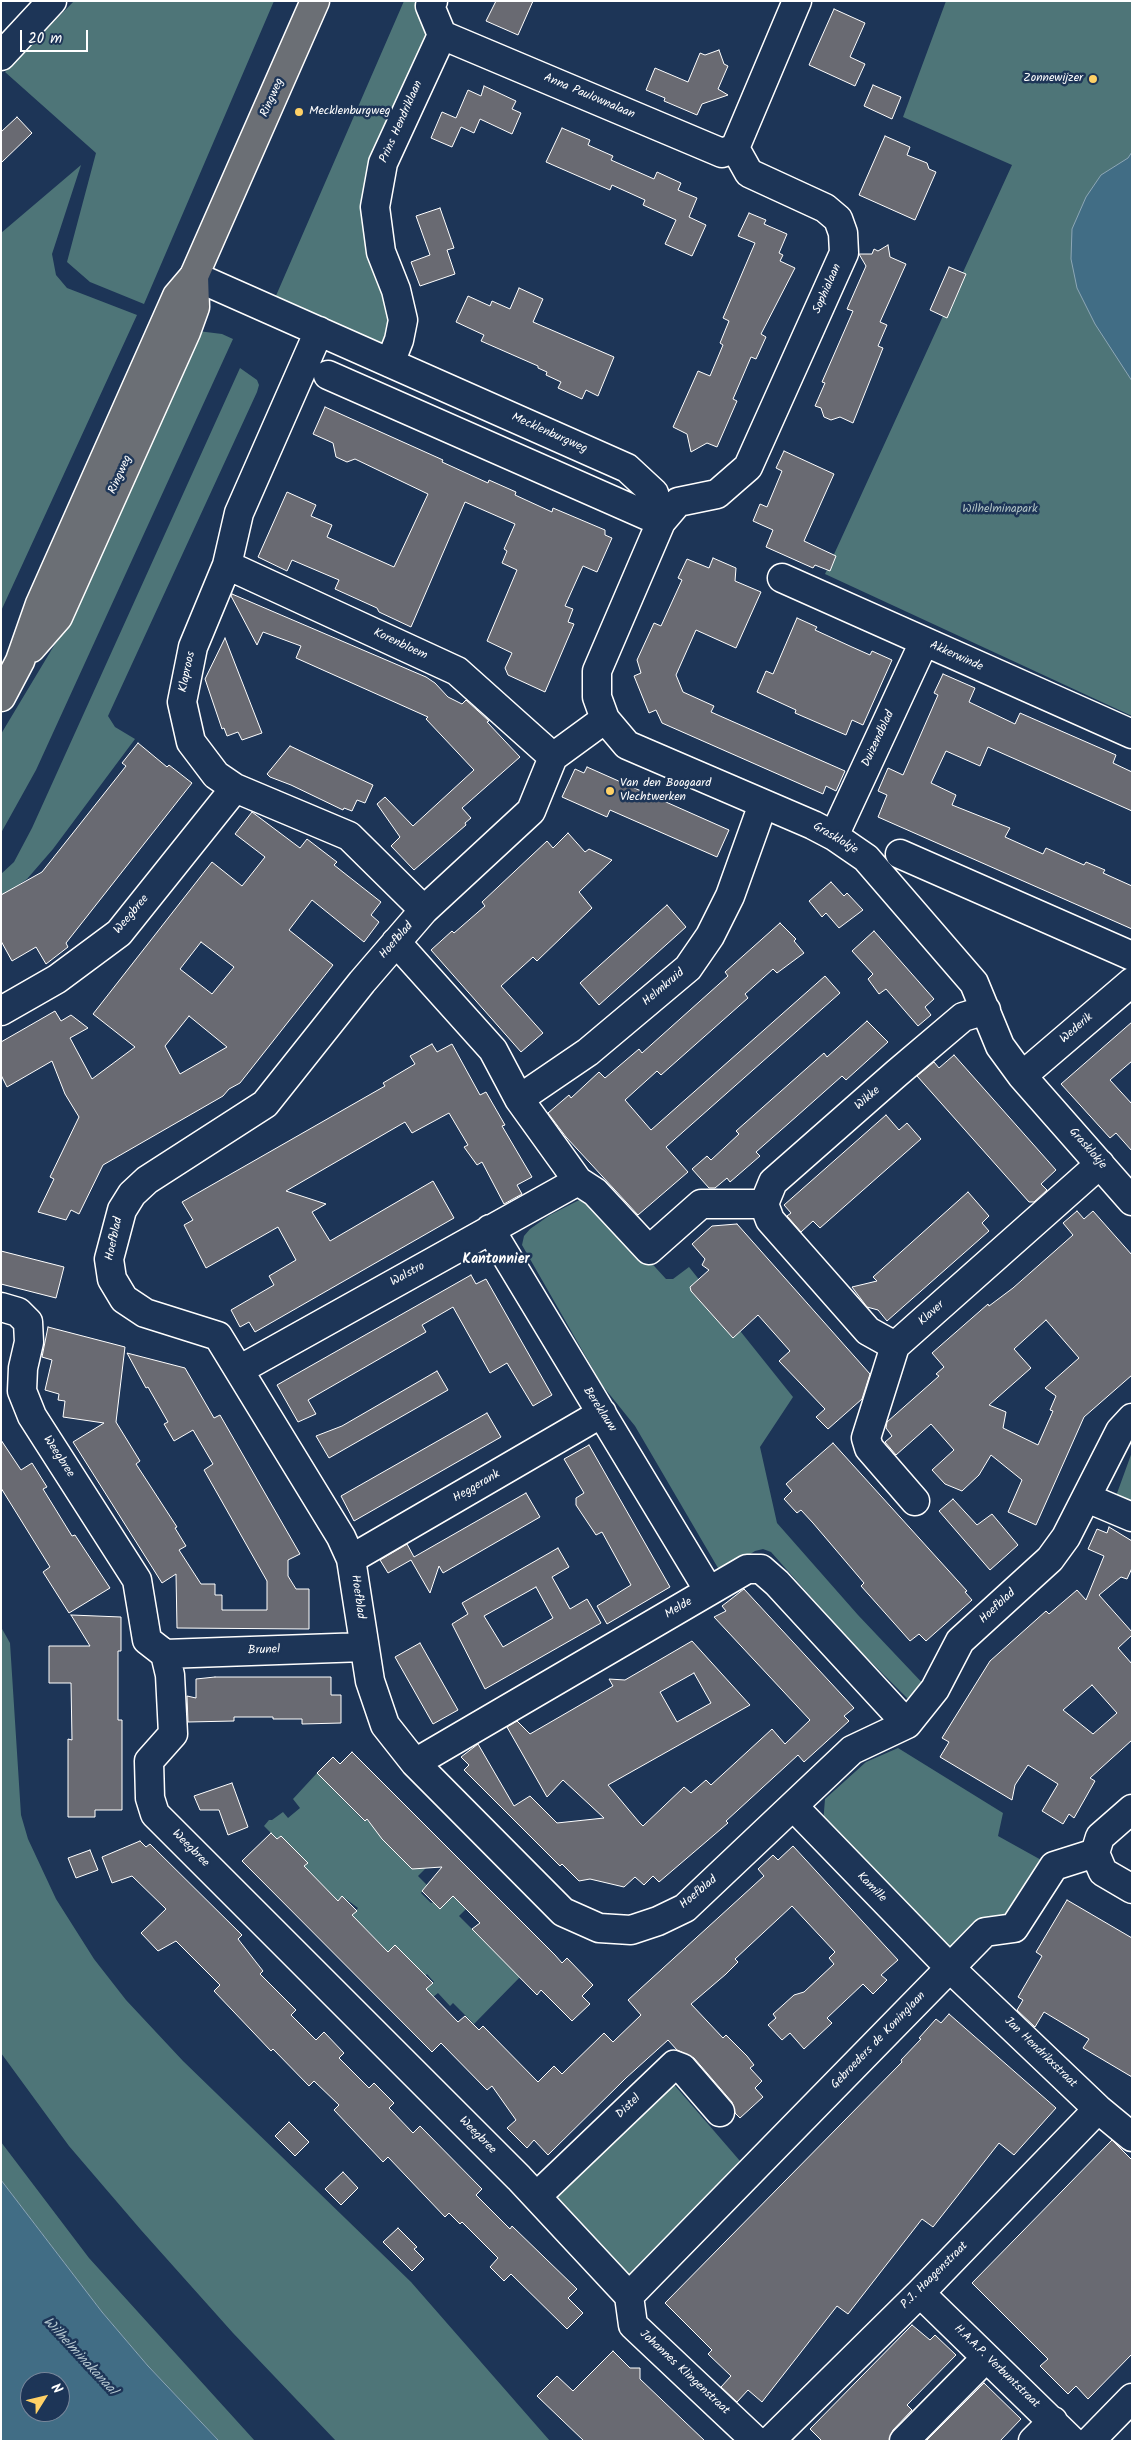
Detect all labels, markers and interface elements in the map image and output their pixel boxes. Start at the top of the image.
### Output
scale bar [22,20,90,52]
text: 20 m [28,27,62,51]
street label: Anna Paulownalaan [541,71,637,123]
place label: Zonnewijzer [1023,72,1083,86]
marker: Zonnewijzer [1087,73,1099,85]
street label: Ringweg [258,76,288,120]
street label: Prins Hendriklaan [377,79,427,165]
place label: Mecklenburgweg [309,105,390,119]
marker: Mecklenburgweg [293,106,305,118]
street label: Sophialaan [811,262,845,316]
street label: Mecklenburgweg [509,411,589,457]
street label: Ringweg [106,453,136,497]
park label: Wilhelminapark [962,503,1038,517]
street label: Korenbloem [371,626,429,664]
street label: Akkerwinde [927,639,985,675]
street label: Klaproos [177,650,199,694]
street label: Duizendblad [860,709,898,769]
place label: Van den Boogaard Vlechtwerken [620,777,711,805]
marker: Van den Boogaard Vlechtwerken [604,785,616,797]
street label: Grasklokje [810,820,860,858]
street label: Weegbree [111,892,153,938]
street label: Hoefblad [377,920,417,962]
street label: Helmkruid [640,966,688,1010]
street label: Wederik [1058,1011,1096,1047]
street label: Wikke [852,1084,884,1114]
street label: Grasklokje [1065,1125,1109,1173]
street label: Hoefblad [103,1216,127,1262]
district label: Kantonnier [462,1253,530,1269]
street label: Walstro [388,1260,428,1290]
street label: Klaver [916,1299,948,1329]
street label: Bereklauw [579,1385,619,1435]
street label: Weegbree [39,1433,77,1481]
street label: Heggerank [451,1468,503,1506]
street label: Hoefblad [347,1574,367,1620]
street label: Hoefblad [977,1587,1019,1627]
street label: Melde [663,1595,695,1623]
street label: Brunel [248,1643,280,1659]
street label: Weegbree [168,1827,212,1871]
street label: Kamille [853,1870,889,1906]
street label: Hoefblad [677,1873,721,1913]
street label: Gebroeders de Koninglaan [829,1989,929,2093]
street label: Jan Hendrikxstraat [1001,2015,1079,2091]
street label: Distel [614,2092,644,2122]
street label: Weegbree [455,2114,499,2158]
street label: P.J. Haagenstraat [898,2239,972,2313]
water label: Wilhelminakanaal [39,2314,119,2400]
street label: H.A.A.P. Verbuntstraat [950,2322,1042,2412]
street label: Johannes Klingenstraat [636,2328,732,2418]
north arrow [20,2372,70,2422]
text: N [45,2379,68,2399]

